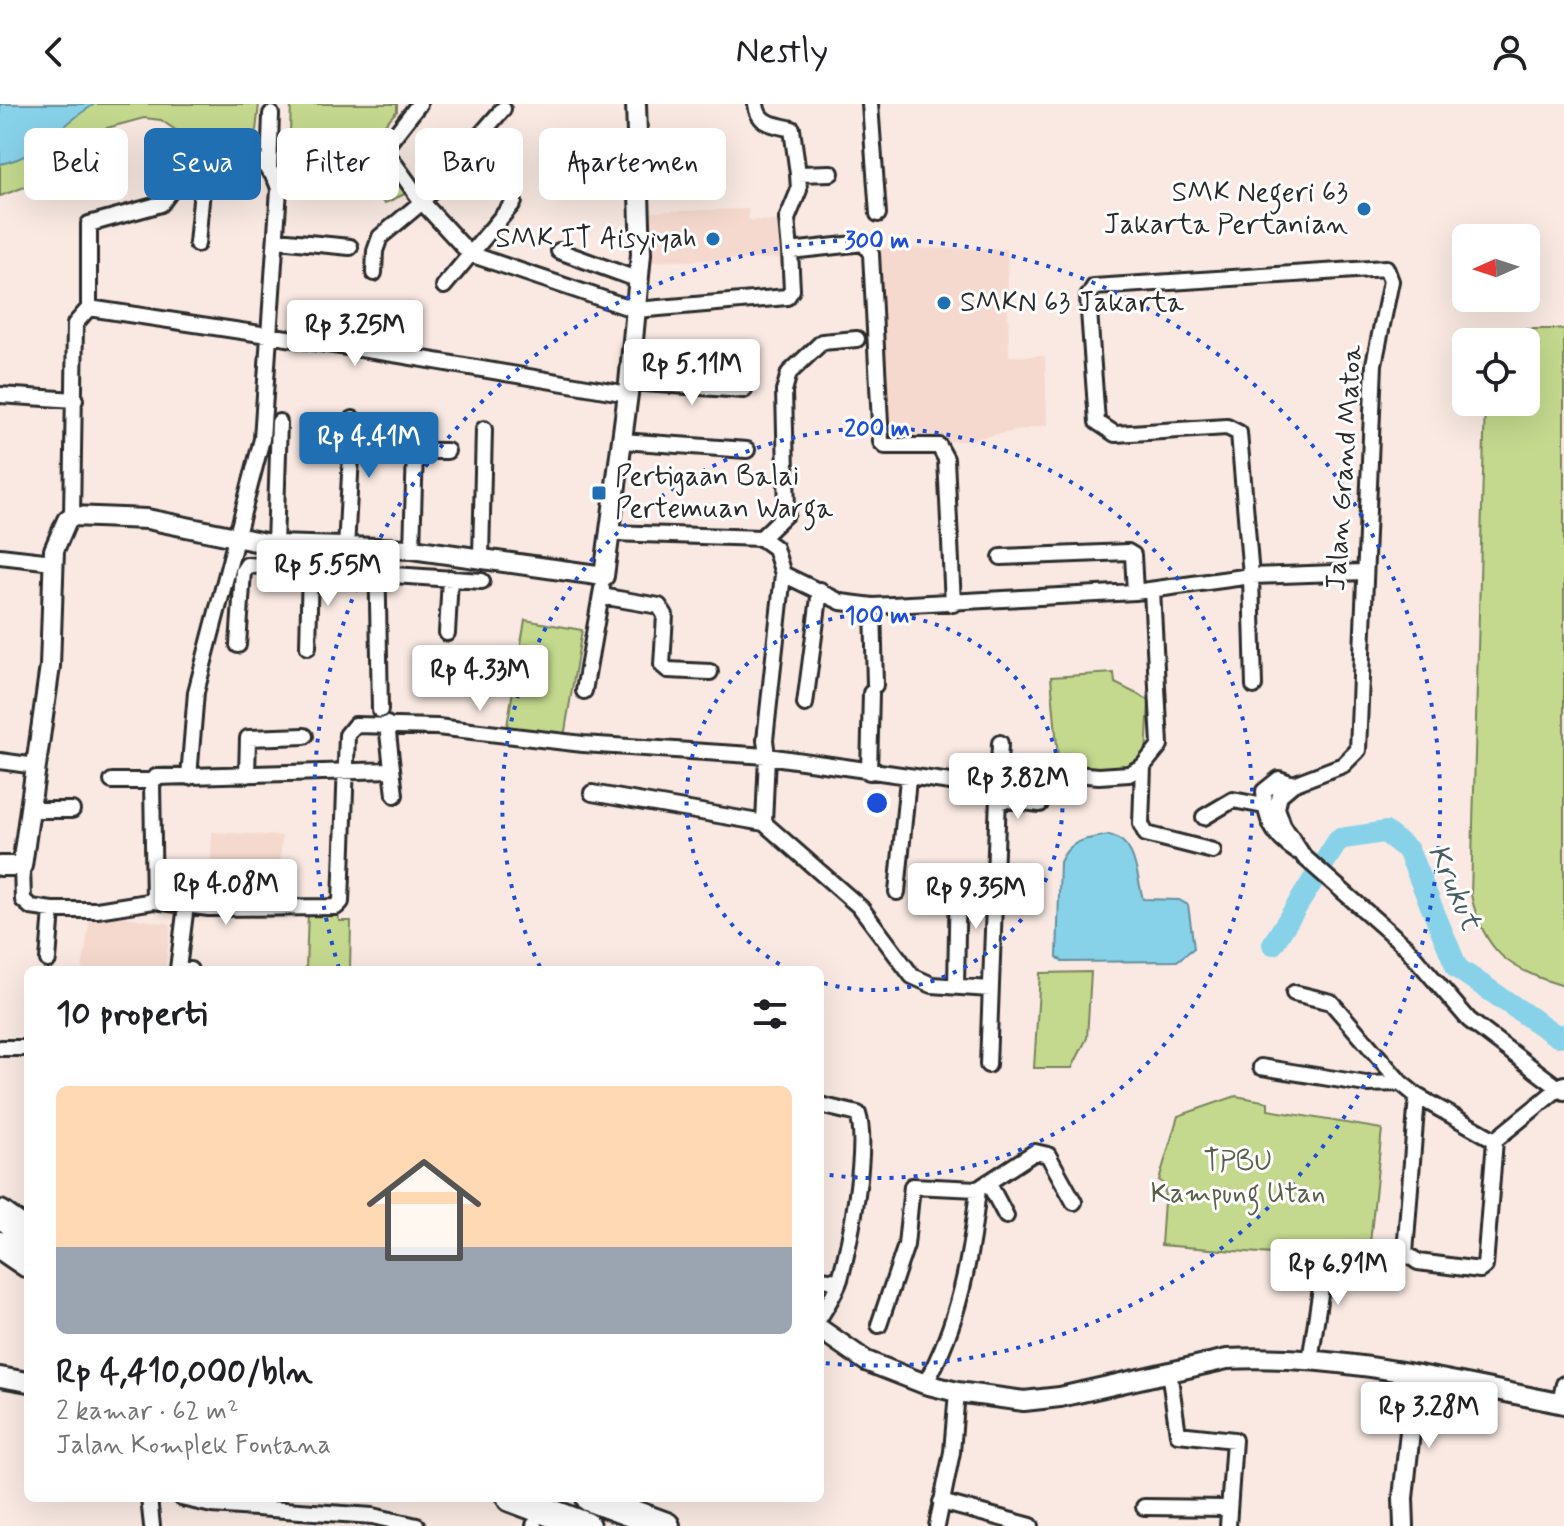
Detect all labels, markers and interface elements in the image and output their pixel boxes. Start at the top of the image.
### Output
text: Nestly [736,29,828,76]
icon: back [32,30,76,74]
icon: person [1488,30,1532,74]
chip: Beli [24,128,128,200]
chip: Sewa [144,128,261,200]
chip: Filter [277,128,399,200]
chip: Baru [415,128,523,200]
chip: Apartemen [539,128,726,200]
place label: SMK Negeri 63 Jakarta Pertanian [1104,175,1348,244]
marker: SMK Negeri 63 Jakarta Pertanian [1355,200,1373,218]
place label: SMK IT Aisyiyah [495,221,697,258]
north arrow [1452,224,1540,312]
map controls [1452,224,1540,416]
text: 300 m [845,226,909,257]
marker: SMK IT Aisyiyah [704,230,722,248]
place label: SMKN 63 Jakarta [960,285,1184,322]
marker: SMKN 63 Jakarta [935,294,953,312]
pin: Rp 3.25M [272,300,438,368]
text: Rp 3.25M [305,309,405,343]
button: locate [1452,328,1540,416]
pin: Rp 5.11M [609,339,775,407]
street label: Jalan Grand Matoa [1318,343,1372,592]
text: Rp 5.11M [642,348,742,382]
pin: Rp 4.41M [286,412,452,480]
text: 200 m [844,414,910,445]
text: Rp 4.41M [317,421,421,455]
place label: Pertigaan Balai Pertemuan Warga [615,459,833,531]
marker: Pertigaan Balai Pertemuan Warga [590,484,608,502]
pin: Rp 5.55M [245,540,411,608]
text: Rp 5.55M [275,549,381,583]
text: 100 m [845,601,909,632]
pin: Rp 4.33M [397,645,563,713]
text: Rp 4.33M [430,654,530,688]
pin: Rp 3.82M [935,753,1101,821]
text: Rp 3.82M [967,762,1069,796]
centre of rings [863,789,891,817]
water label: Krukut [1418,838,1491,937]
pin: Rp 4.08M [143,859,309,927]
pin: Rp 9.35M [893,863,1059,931]
text: Rp 4.08M [173,868,279,902]
text: Rp 9.35M [926,872,1026,906]
text: 10 properti [56,992,207,1037]
icon: filters [748,992,792,1036]
icon: home [352,1138,496,1282]
park label: TPBU Kampung Utan [1150,1144,1326,1216]
pin: Rp 6.91M [1255,1239,1421,1307]
text: Rp 6.91M [1288,1248,1388,1282]
text: Rp 4,410,000/bln [56,1350,313,1395]
pin: Rp 3.28M [1346,1382,1512,1450]
text: Rp 3.28M [1379,1391,1479,1425]
text: 2 kamar · 62 m² [56,1395,238,1429]
text: Jalan Komplek Fontana [56,1429,331,1463]

